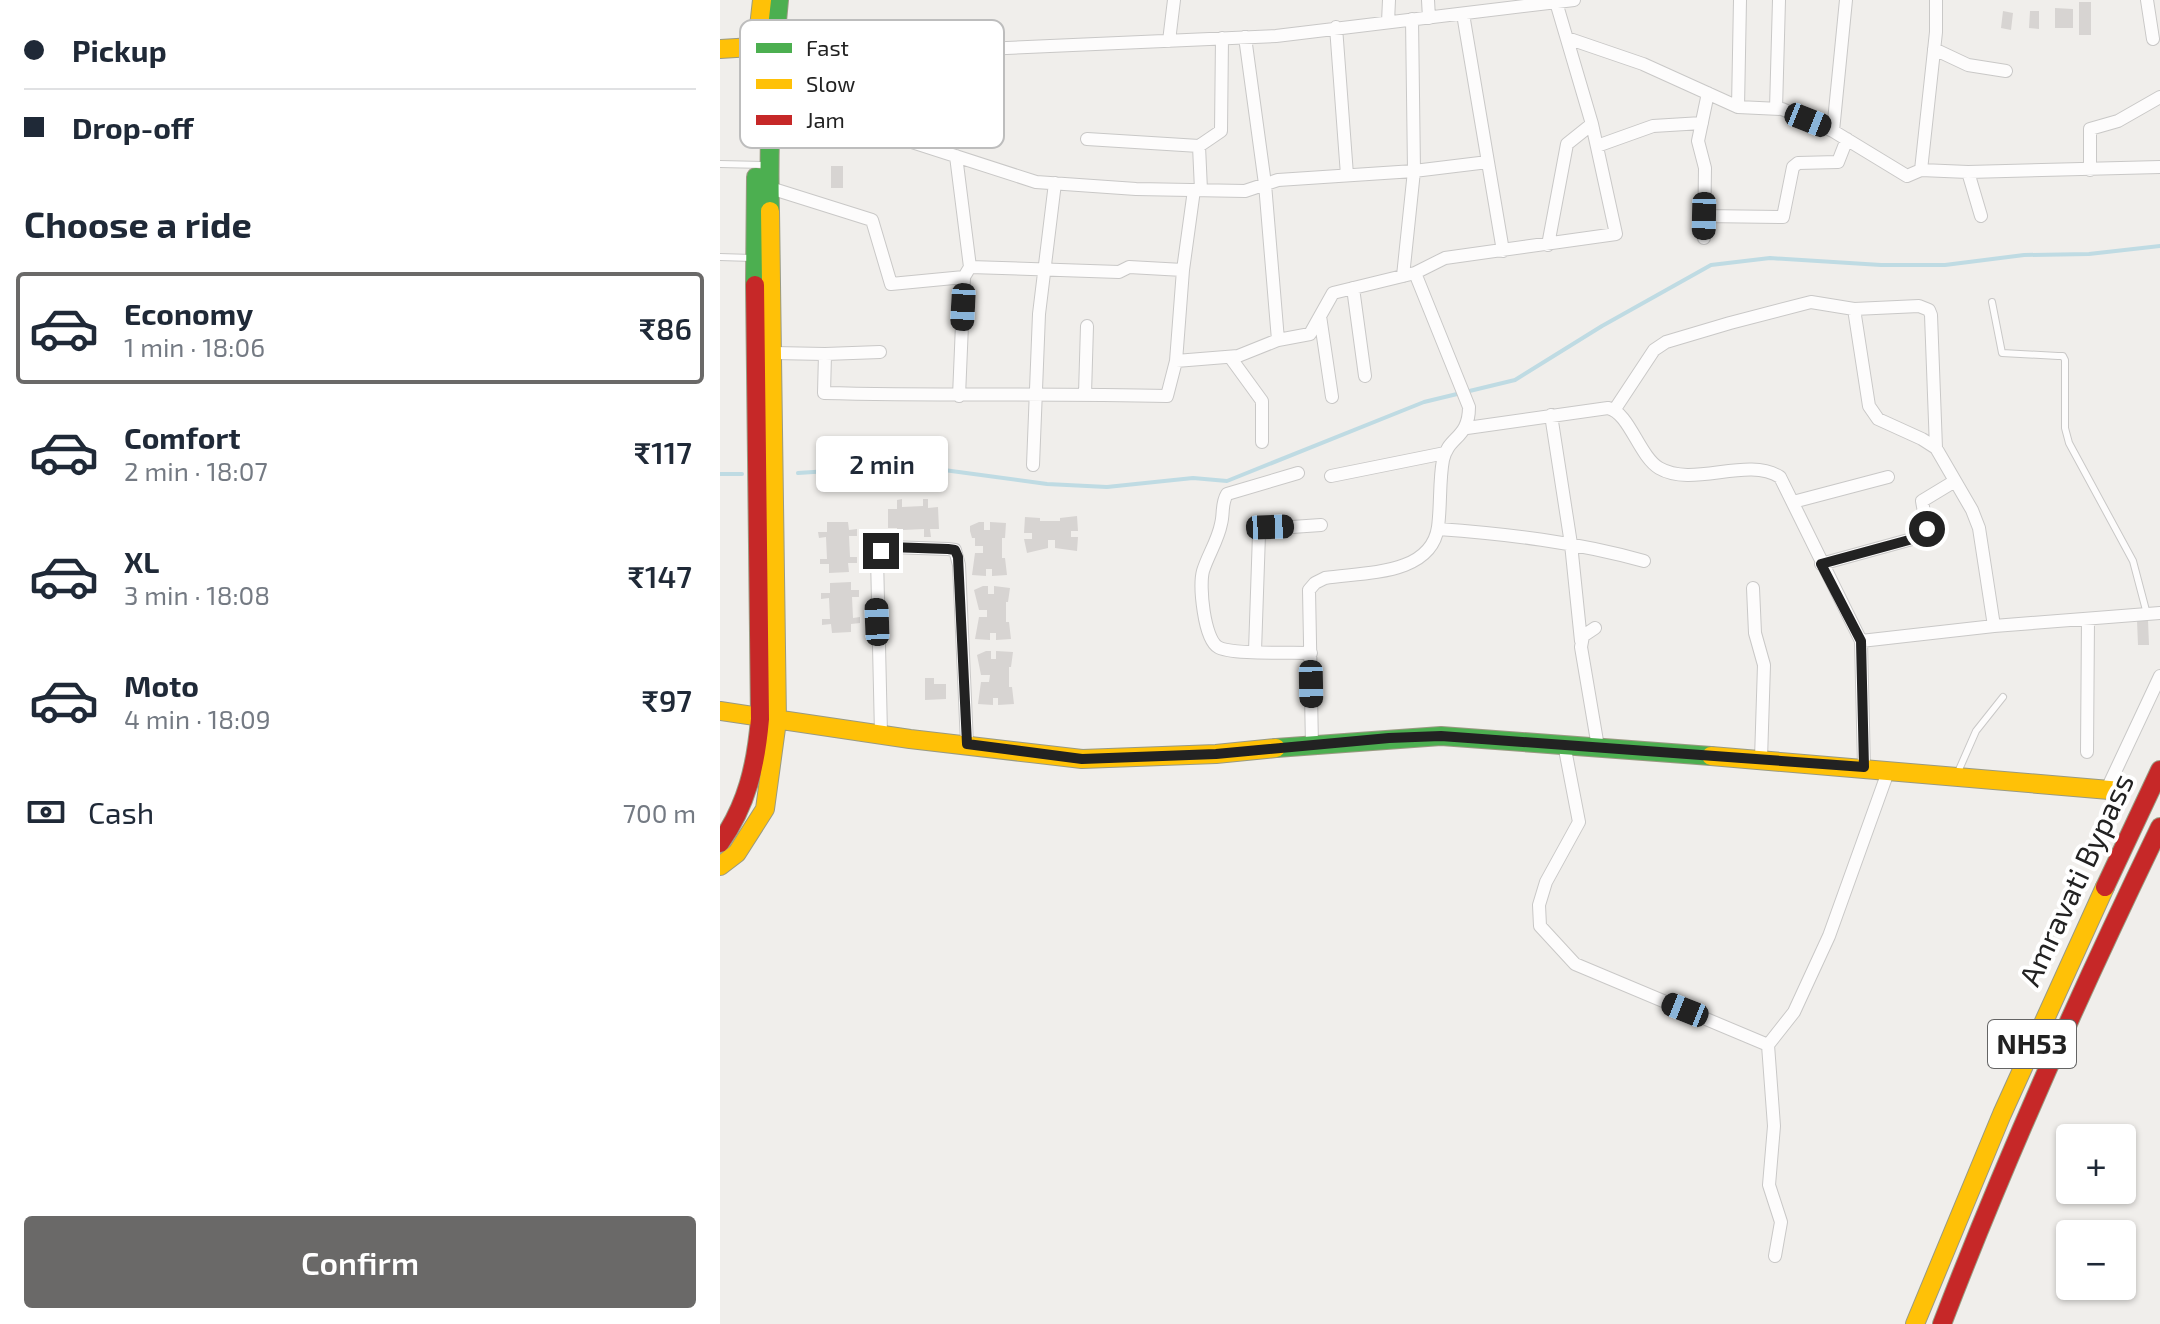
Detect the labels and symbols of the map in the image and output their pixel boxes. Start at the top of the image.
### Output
legend [740,20,1004,148]
text: Fast [806,34,849,60]
text: Slow [806,70,855,96]
car [1781,100,1835,140]
text: Jam [806,106,845,132]
car [1692,192,1716,240]
car [950,282,976,332]
callout: 2 min [815,435,947,491]
route start [1909,511,1945,547]
car [1246,514,1294,540]
route end [863,533,899,569]
car [864,598,890,646]
car [1299,660,1323,708]
street label: Amravati Bypass [2010,767,2140,991]
car [1658,990,1712,1030]
road number: NH53 [1988,1020,2076,1068]

